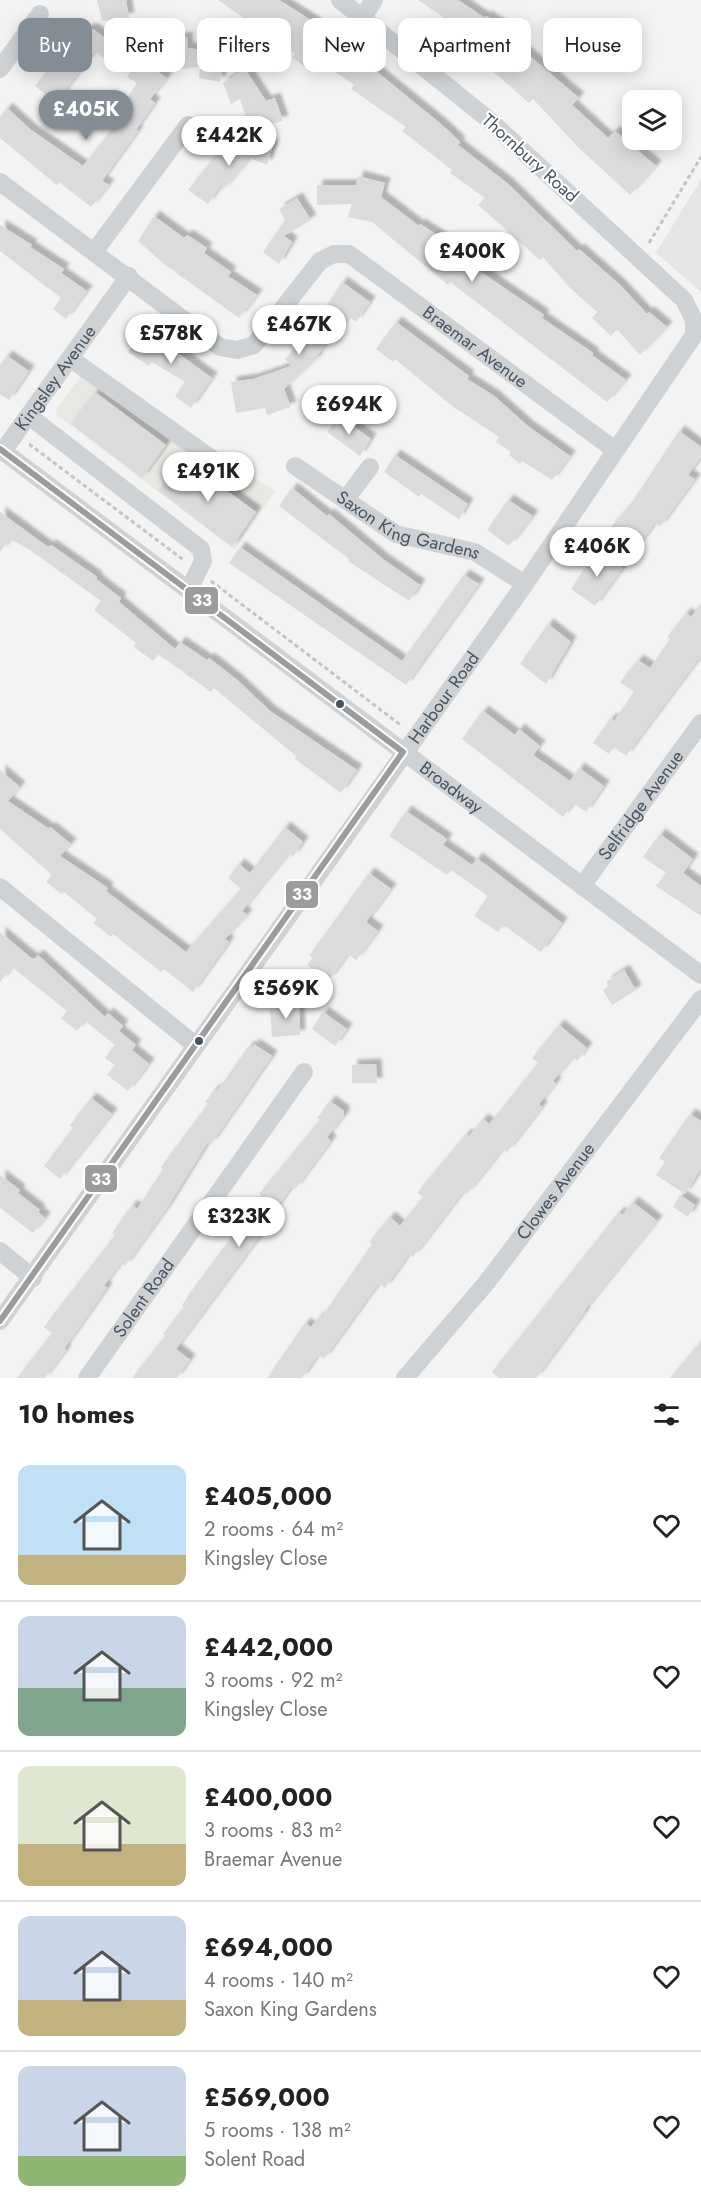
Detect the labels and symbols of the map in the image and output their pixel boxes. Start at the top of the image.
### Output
pin: £405K [44,90,128,141]
street label: Thornbury Road [476,108,584,208]
pin: £442K [187,116,271,167]
pin: £400K [430,232,514,283]
street label: Braemar Avenue [417,299,533,394]
pin: £467K [257,305,341,356]
pin: £578K [129,314,213,365]
street label: Kingsley Avenue [9,320,102,436]
pin: £694K [307,385,391,436]
pin: £491K [166,452,250,503]
street label: Saxon King Gardens [331,484,486,566]
pin: £406K [555,527,639,578]
line badge: 33 [184,586,219,615]
text: 33 [192,589,212,612]
street label: Harbour Road [402,647,486,749]
unlabelled marker [334,698,346,710]
street label: Selfridge Avenue [592,745,690,866]
street label: Broadway [414,755,488,820]
line badge: 33 [285,880,319,909]
text: 33 [292,883,312,906]
pin: £569K [244,969,328,1020]
unlabelled marker [193,1035,205,1047]
street label: Clowes Avenue [510,1137,601,1245]
line badge: 33 [84,1164,118,1193]
text: 33 [91,1168,111,1191]
pin: £323K [197,1197,281,1248]
street label: Solent Road [107,1253,181,1343]

